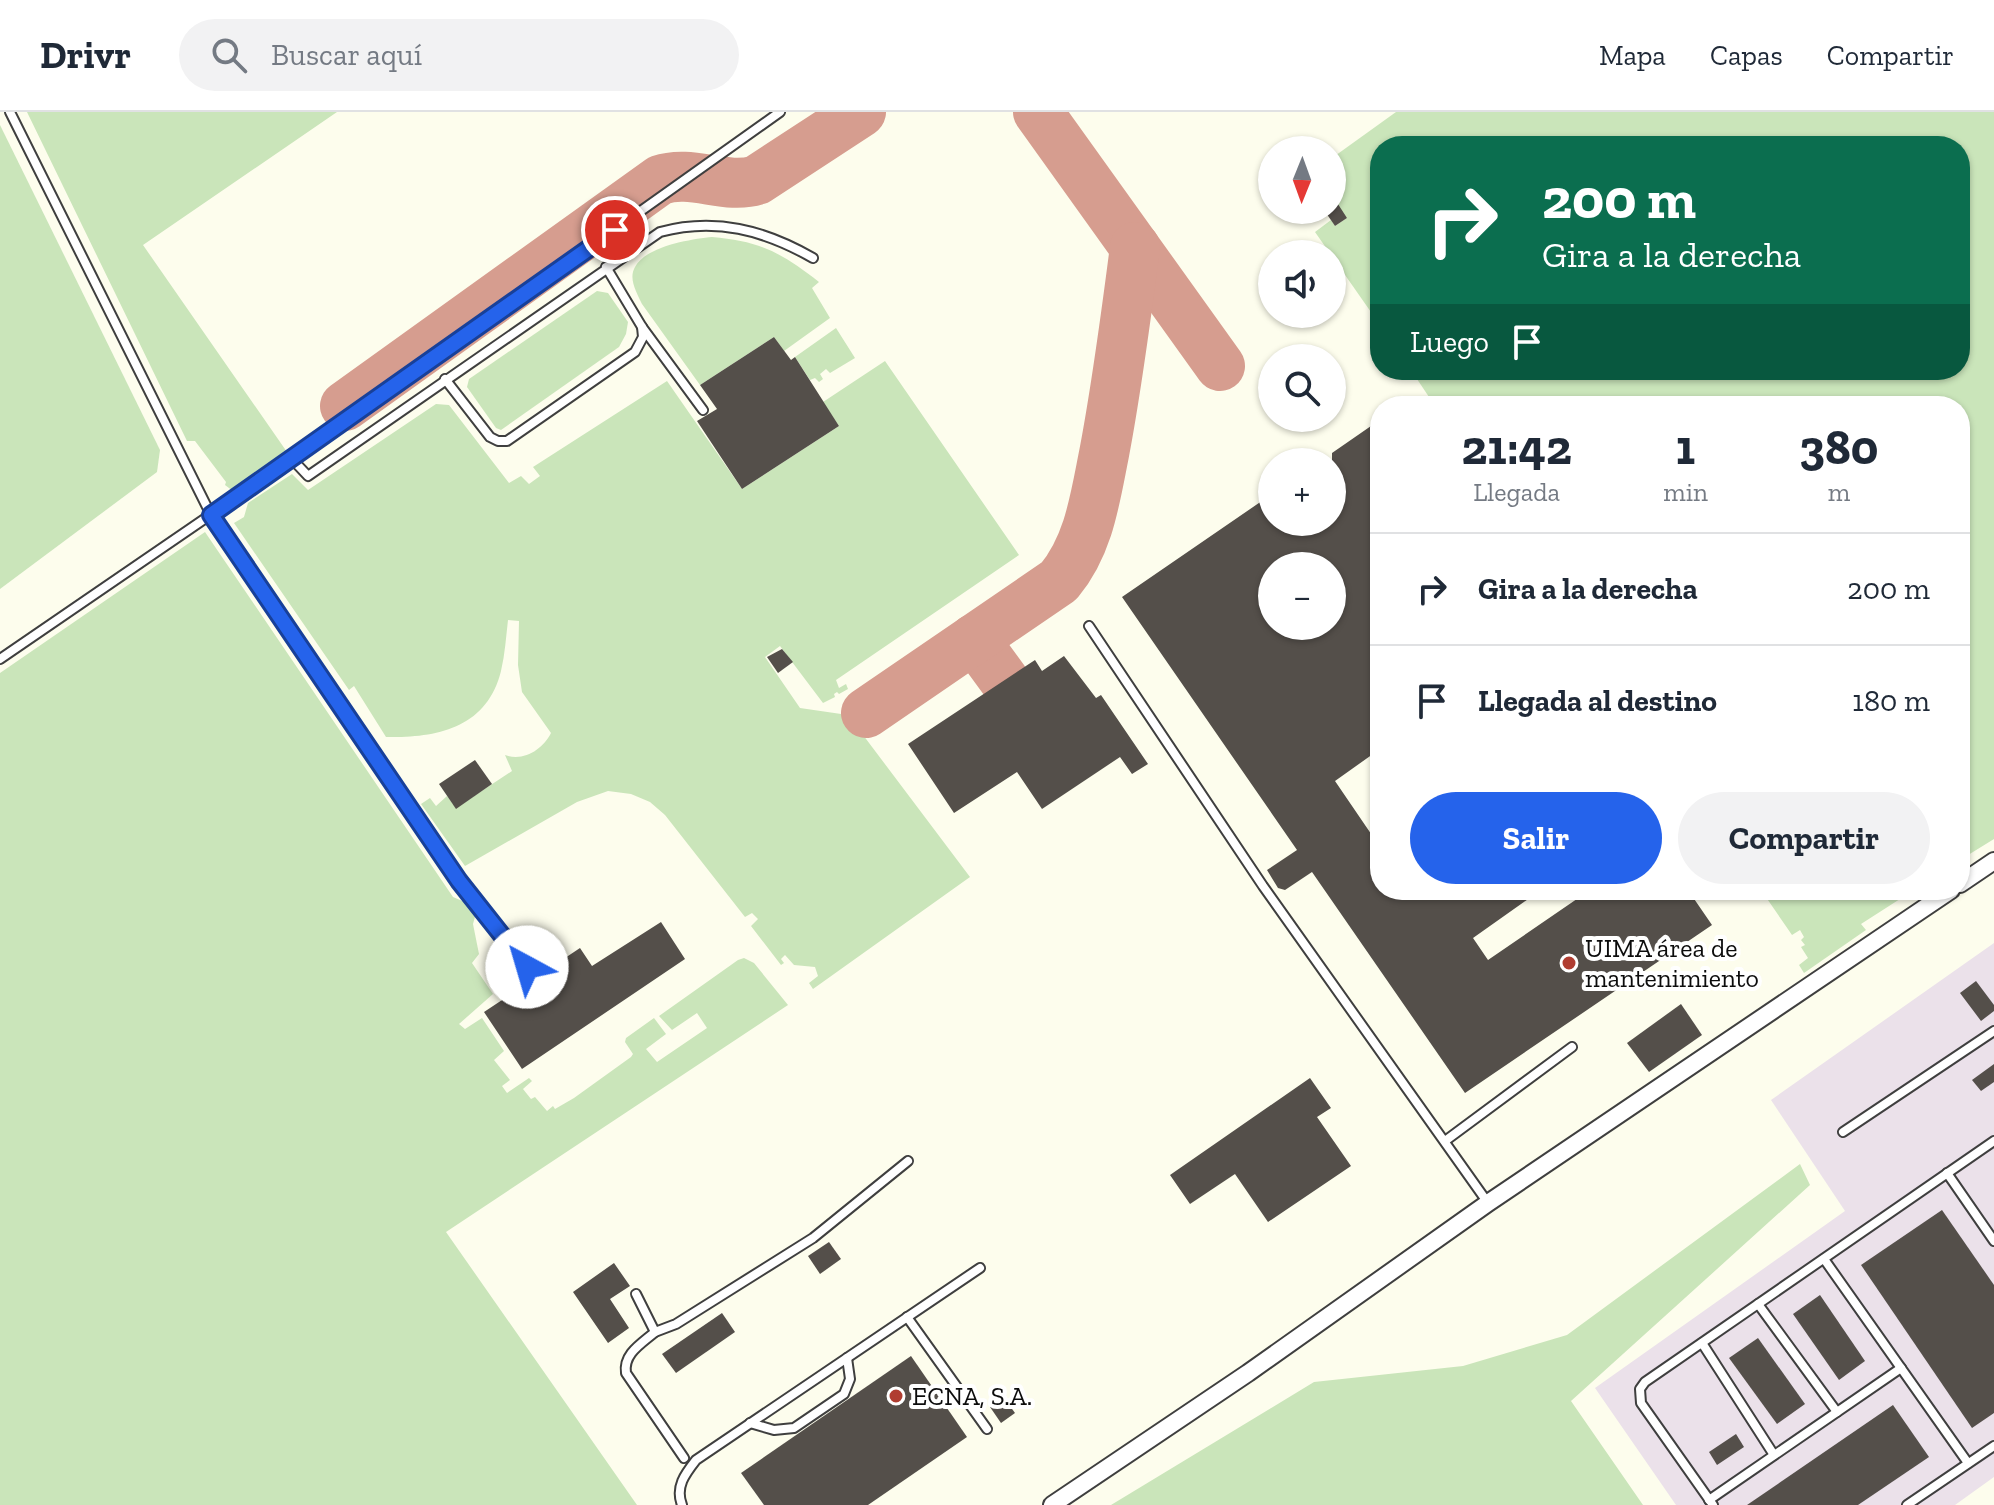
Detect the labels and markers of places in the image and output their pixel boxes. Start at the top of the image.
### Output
pin [581,196,649,264]
place label: UIMA área de mantenimiento [1585,932,1759,994]
marker: UIMA área de mantenimiento [1560,954,1578,972]
place label: ECNA, S.A. [912,1380,1032,1412]
marker: ECNA, S.A. [887,1387,905,1405]

